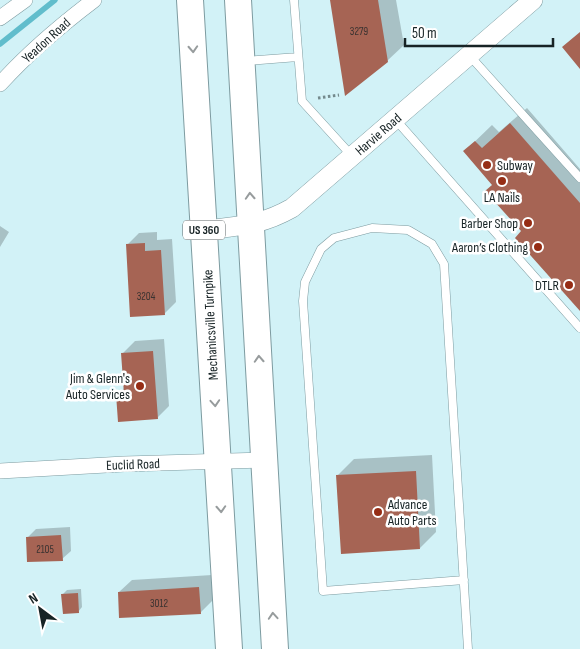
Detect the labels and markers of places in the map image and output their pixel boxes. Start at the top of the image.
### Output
place label: Subway [497,157,534,174]
marker: Subway [481,159,493,171]
marker: LA Nails [496,175,508,187]
place label: LA Nails [484,189,520,206]
place label: Barber Shop [461,215,518,232]
marker: Barber Shop [522,217,534,229]
place label: Aaron’s Clothing [451,239,528,256]
marker: Aaron’s Clothing [532,241,544,253]
place label: DTLR [535,277,560,294]
marker: DTLR [563,279,575,291]
place label: Jim & Glenn's Auto Services [65,370,130,403]
marker: Jim & Glenn's Auto Services [134,380,146,392]
place label: Advance Auto Parts [387,496,437,529]
marker: Advance Auto Parts [372,506,384,518]

